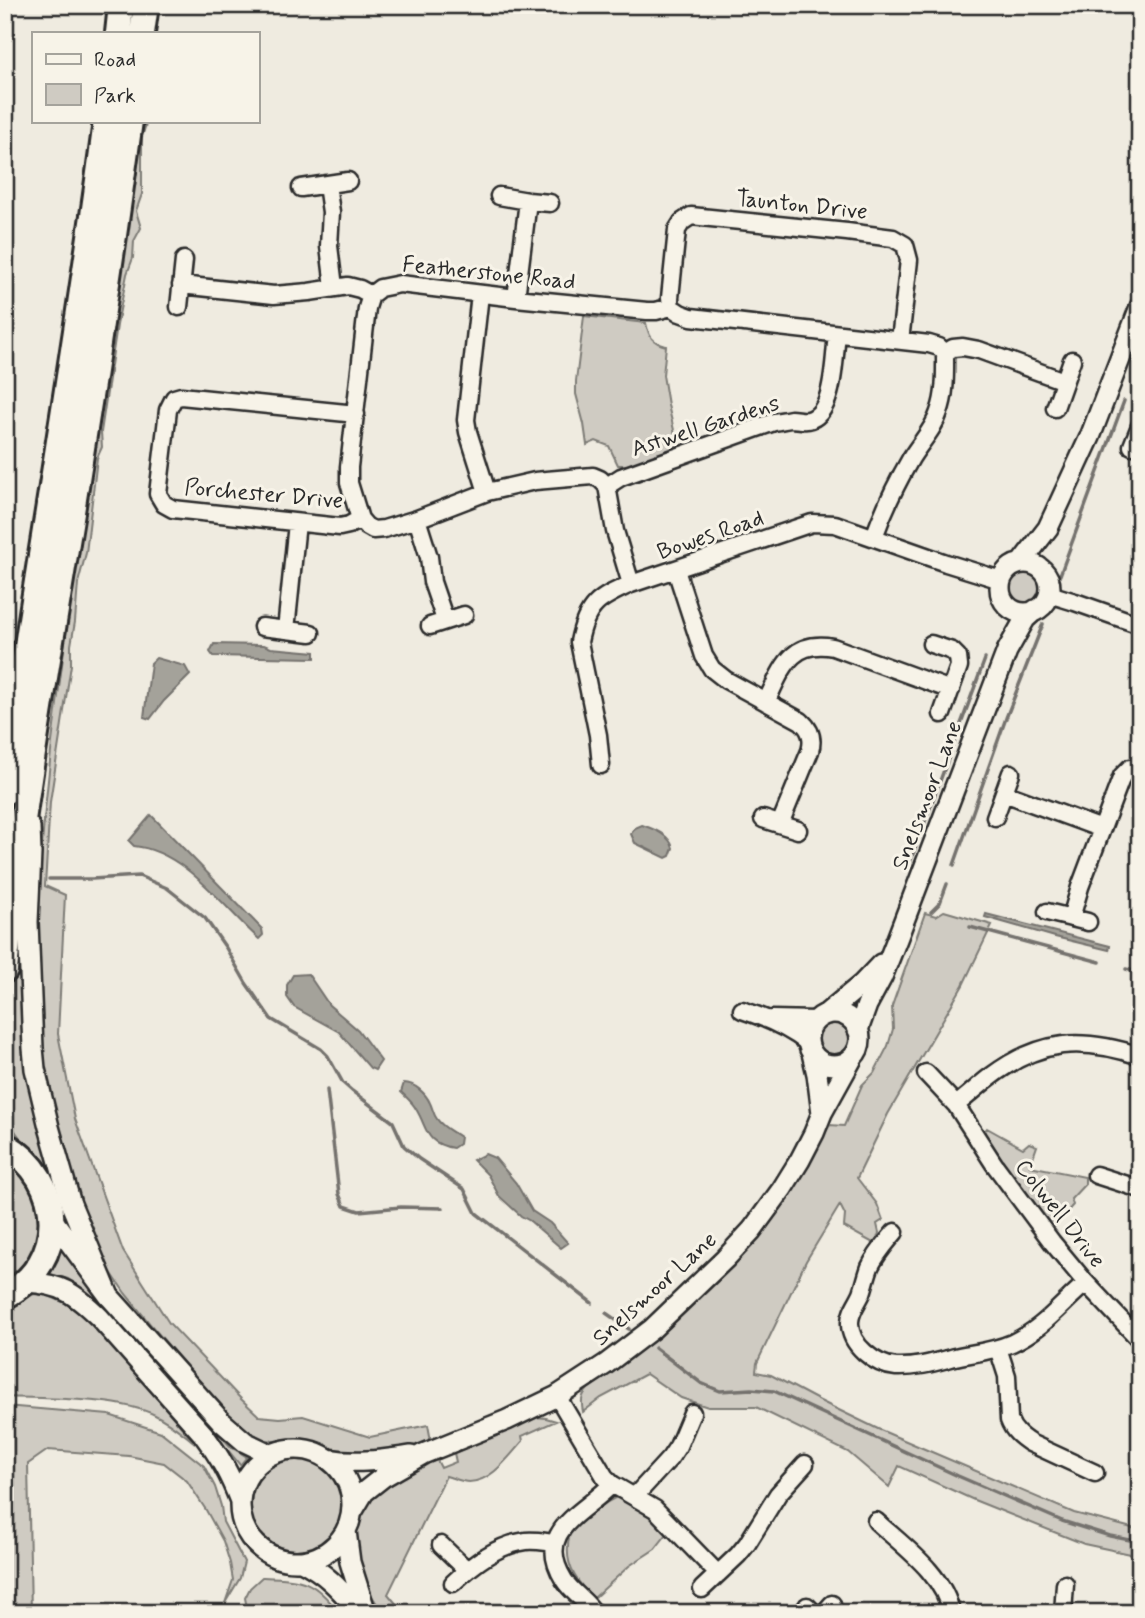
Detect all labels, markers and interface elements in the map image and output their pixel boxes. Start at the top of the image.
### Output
legend [32,32,259,122]
text: Road [94,46,136,74]
text: Park [94,82,136,110]
street label: Taunton Drive [735,184,869,228]
street label: Featherstone Road [401,250,577,298]
street label: Astwell Gardens [628,389,783,465]
street label: Porchester Drive [183,473,344,517]
street label: Bowes Road [653,504,768,568]
street label: Snelsmoor Lane [886,717,970,875]
street label: Colwell Drive [1007,1154,1111,1275]
street label: Snelsmoor Lane [587,1226,724,1353]

